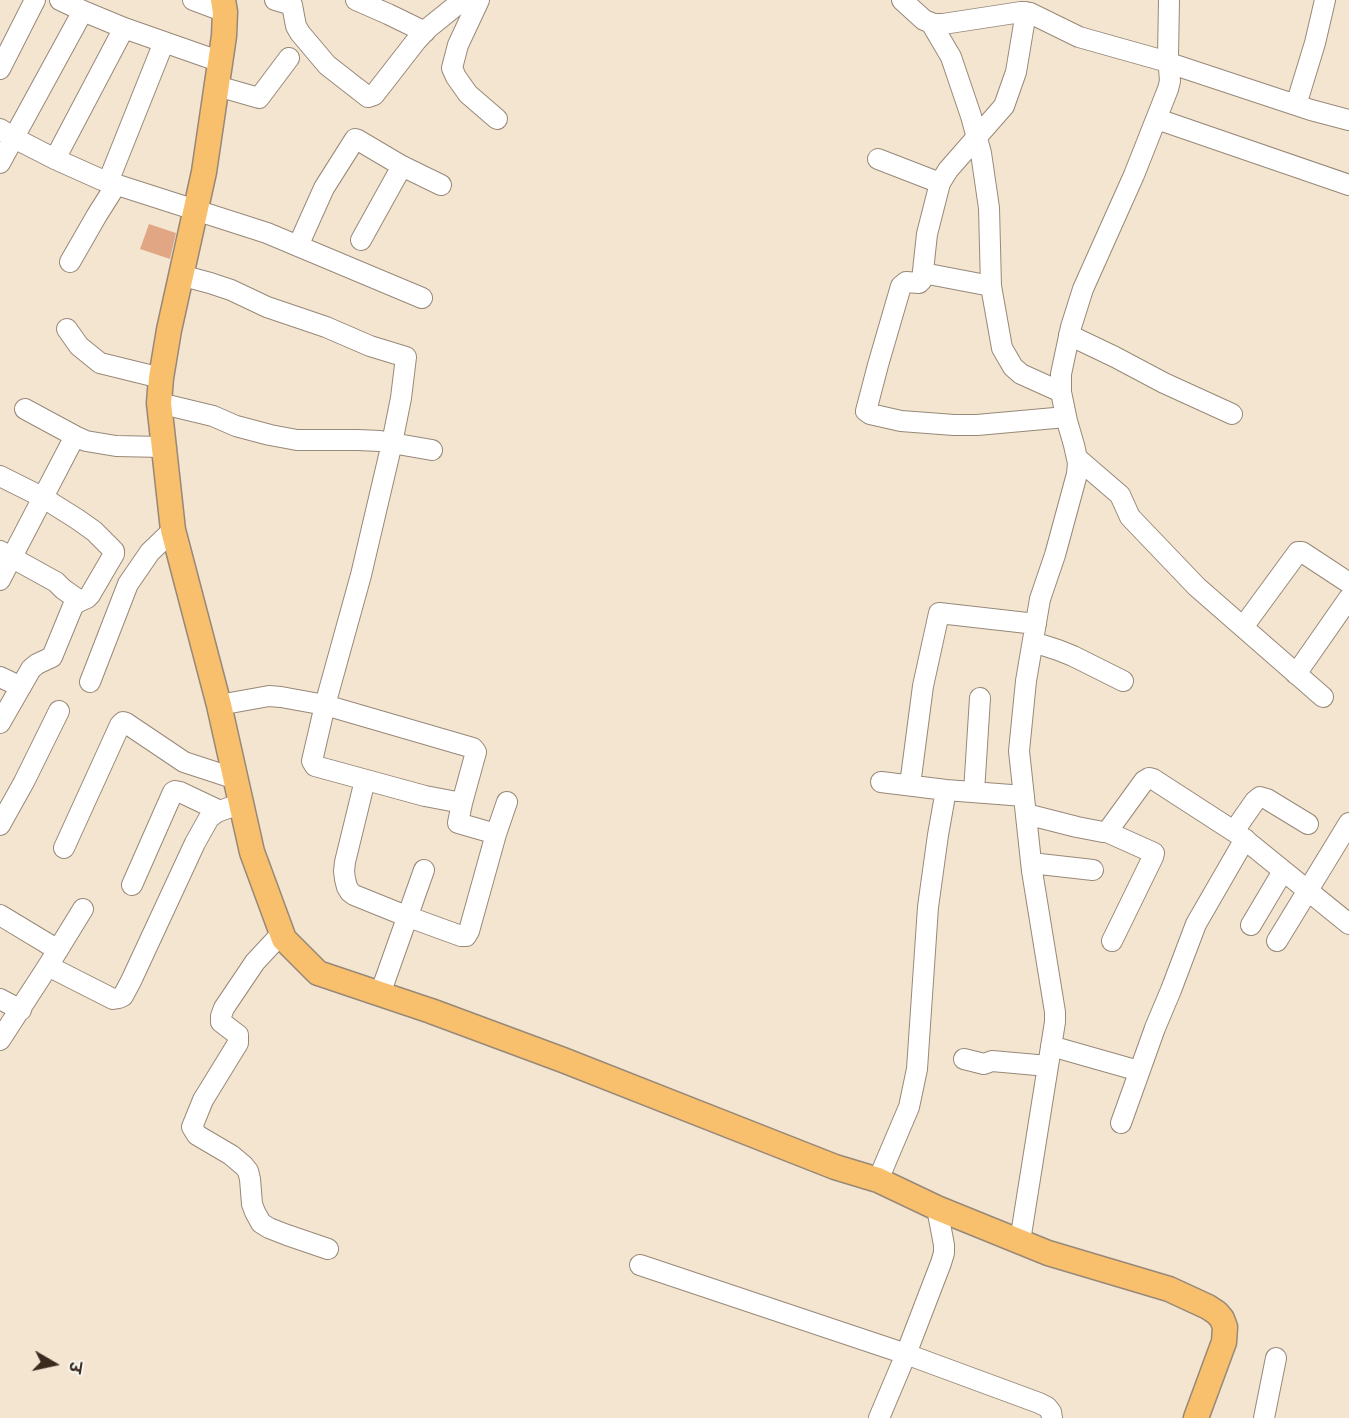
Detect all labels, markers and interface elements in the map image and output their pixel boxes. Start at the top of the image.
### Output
north arrow [24,1334,84,1394]
text: उ [62,1360,82,1374]

